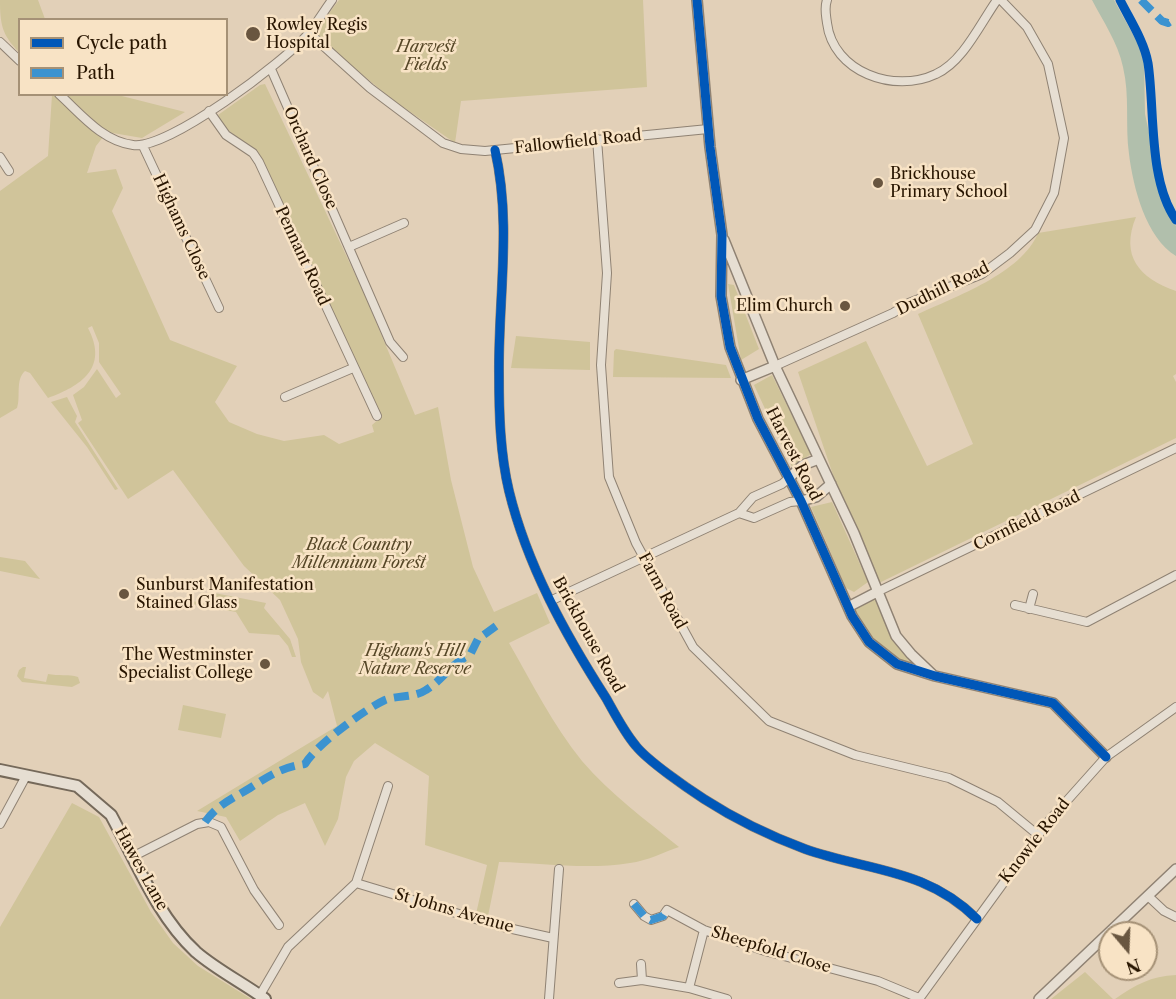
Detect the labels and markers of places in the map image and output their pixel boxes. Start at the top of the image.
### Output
place label: Rowley Regis Hospital [266,15,368,53]
marker: Rowley Regis Hospital [244,25,262,43]
place label: Brickhouse Primary School [890,164,1008,202]
marker: Brickhouse Primary School [871,176,885,190]
place label: Elim Church [736,296,833,316]
marker: Elim Church [838,299,852,313]
place label: Sunburst Manifestation Stained Glass [136,575,314,613]
marker: Sunburst Manifestation Stained Glass [117,587,131,601]
place label: The Westminster Specialist College [119,645,253,683]
marker: The Westminster Specialist College [258,657,272,671]

